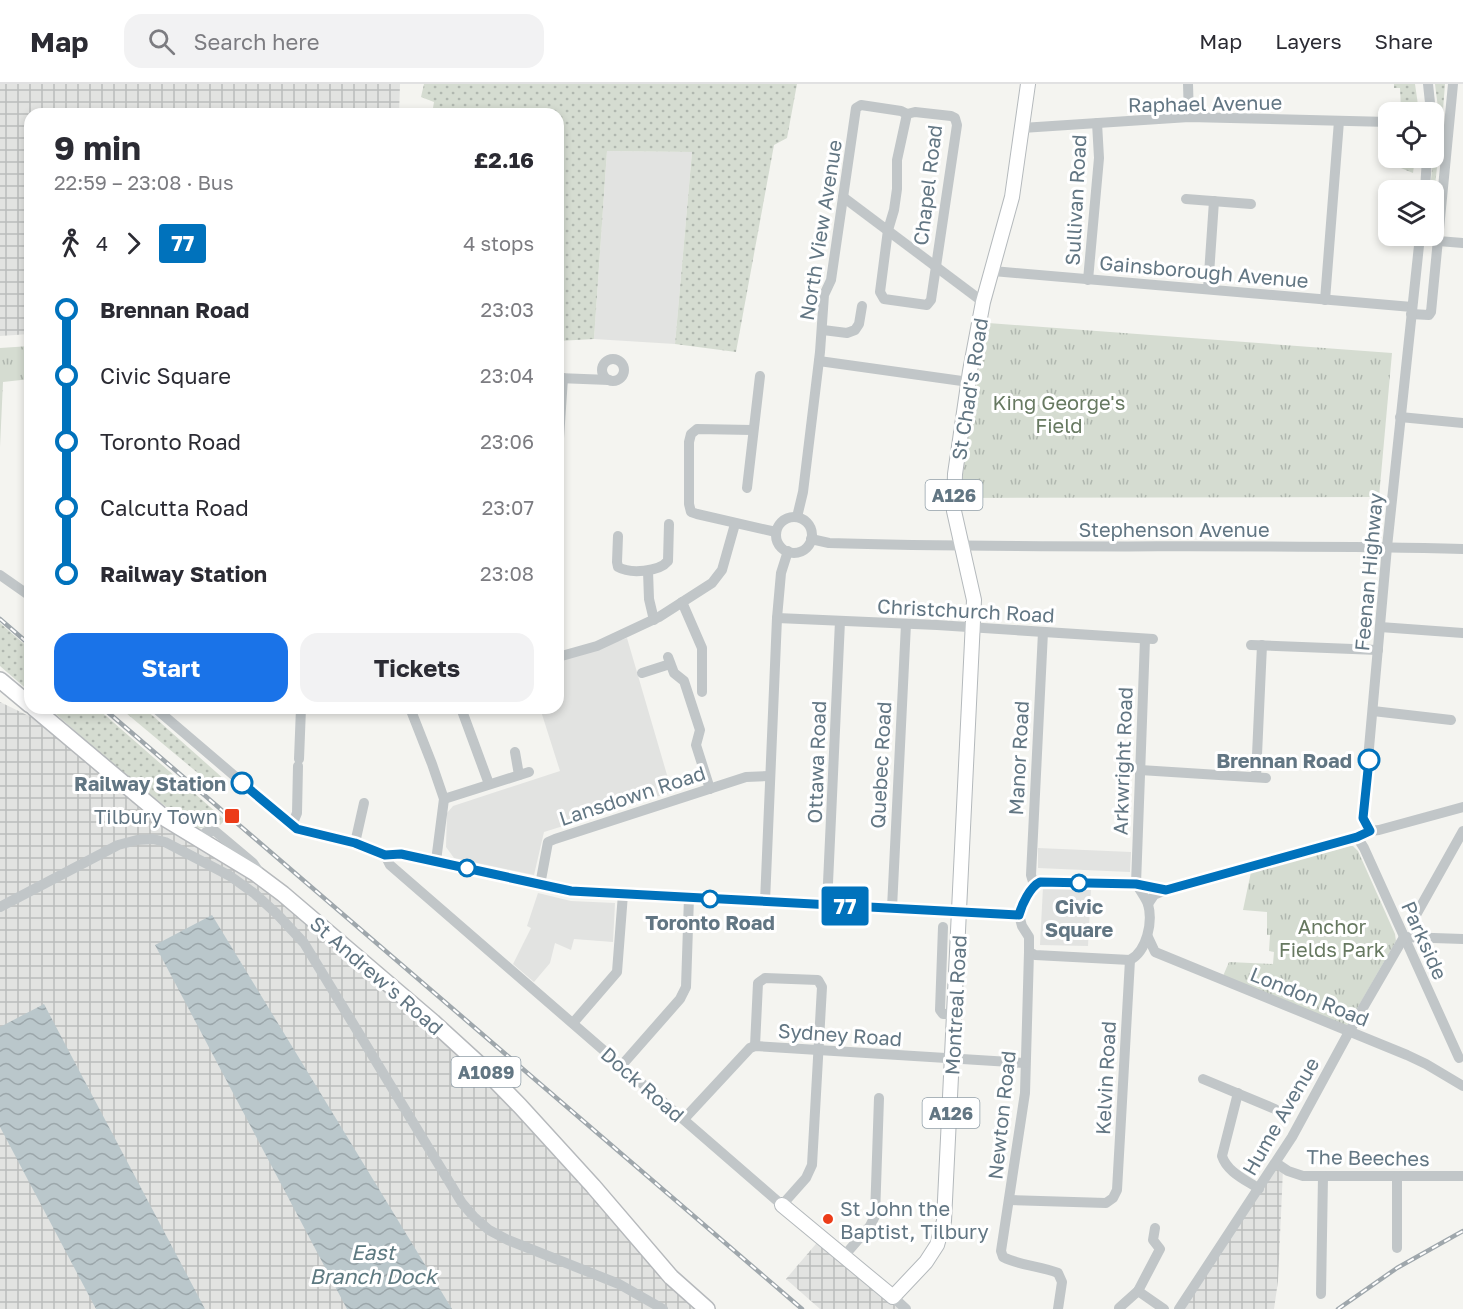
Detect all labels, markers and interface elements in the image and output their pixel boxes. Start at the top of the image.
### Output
search box [124,14,544,68]
text: Map [30,25,88,58]
icon: search [145,25,178,58]
text: Search here [193,28,319,55]
text: Map [1199,28,1242,54]
text: Layers [1275,28,1342,54]
text: Share [1375,28,1433,54]
street label: Raphael Avenue [1128,90,1282,116]
map controls [1378,102,1444,246]
button: locate [1378,102,1444,168]
street label: Chapel Road [908,123,946,247]
text: 9 min [54,128,141,167]
street label: Sullivan Road [1060,134,1090,266]
street label: North View Avenue [794,138,846,322]
text: £2.16 [474,146,534,173]
text: 22:59 – 23:08 · Bus [54,170,234,194]
button: layers [1378,180,1444,246]
icon: walk [54,227,87,260]
icon: forward [117,227,150,260]
text: 77 [171,230,194,256]
text: 4 [96,231,108,255]
text: 4 stops [463,231,534,255]
street label: Gainsborough Avenue [1098,250,1310,292]
text: Brennan Road [100,296,249,323]
text: 23:03 [481,297,534,321]
street label: St Chad's Road [946,316,992,462]
text: Civic Square [100,362,231,389]
text: 23:04 [480,363,534,387]
park label: King George's Field [993,390,1125,437]
text: Toronto Road [100,428,241,455]
text: 23:06 [480,429,534,453]
road number: A126 [926,480,982,510]
street label: Feenan Highway [1349,492,1387,652]
text: Calcutta Road [100,494,249,521]
text: 23:07 [482,495,534,519]
street label: Stephenson Avenue [1079,517,1270,541]
text: Railway Station [100,560,267,587]
text: 23:08 [480,561,534,585]
street label: Christchurch Road [877,593,1055,627]
button: Start [54,633,288,702]
button: Tickets [300,633,534,702]
street label: Arkwright Road [1107,686,1137,836]
street label: Ottawa Road [802,700,830,824]
street label: Manor Road [1003,700,1033,816]
street label: Quebec Road [865,701,895,829]
place label: Brennan Road [1216,748,1352,772]
marker: Brennan Road [1358,749,1380,771]
street label: Lansdown Road [556,760,708,830]
place label: Railway Station [74,771,226,795]
marker: Railway Station [231,772,253,794]
place label: Tilbury Town [94,804,218,828]
marker: Tilbury Town [223,807,241,825]
unlabelled marker [458,859,476,877]
marker: Civic Square [1070,874,1088,892]
line badge: 77 [818,886,872,926]
marker: Toronto Road [701,890,719,908]
text: 77 [834,893,856,919]
place label: Civic Square [1045,894,1113,941]
street label: Parkside [1397,897,1453,983]
place label: Toronto Road [645,910,775,934]
street label: St Andrew's Road [306,911,448,1039]
park label: Anchor Fields Park [1279,914,1385,961]
street label: Montreal Road [939,934,971,1076]
street label: London Road [1247,961,1373,1031]
street label: Sydney Road [777,1018,903,1050]
street label: Kelvin Road [1090,1021,1120,1135]
street label: Dock Road [597,1041,689,1127]
street label: Newton Road [982,1049,1020,1181]
street label: Hume Avenue [1237,1053,1323,1179]
road number: A1089 [452,1057,520,1087]
road number: A126 [922,1098,980,1128]
street label: The Beeches [1306,1144,1430,1170]
place label: St John the Baptist, Tilbury [840,1196,989,1243]
marker: St John the Baptist, Tilbury [821,1212,835,1226]
water label: East Branch Dock [309,1239,439,1289]

